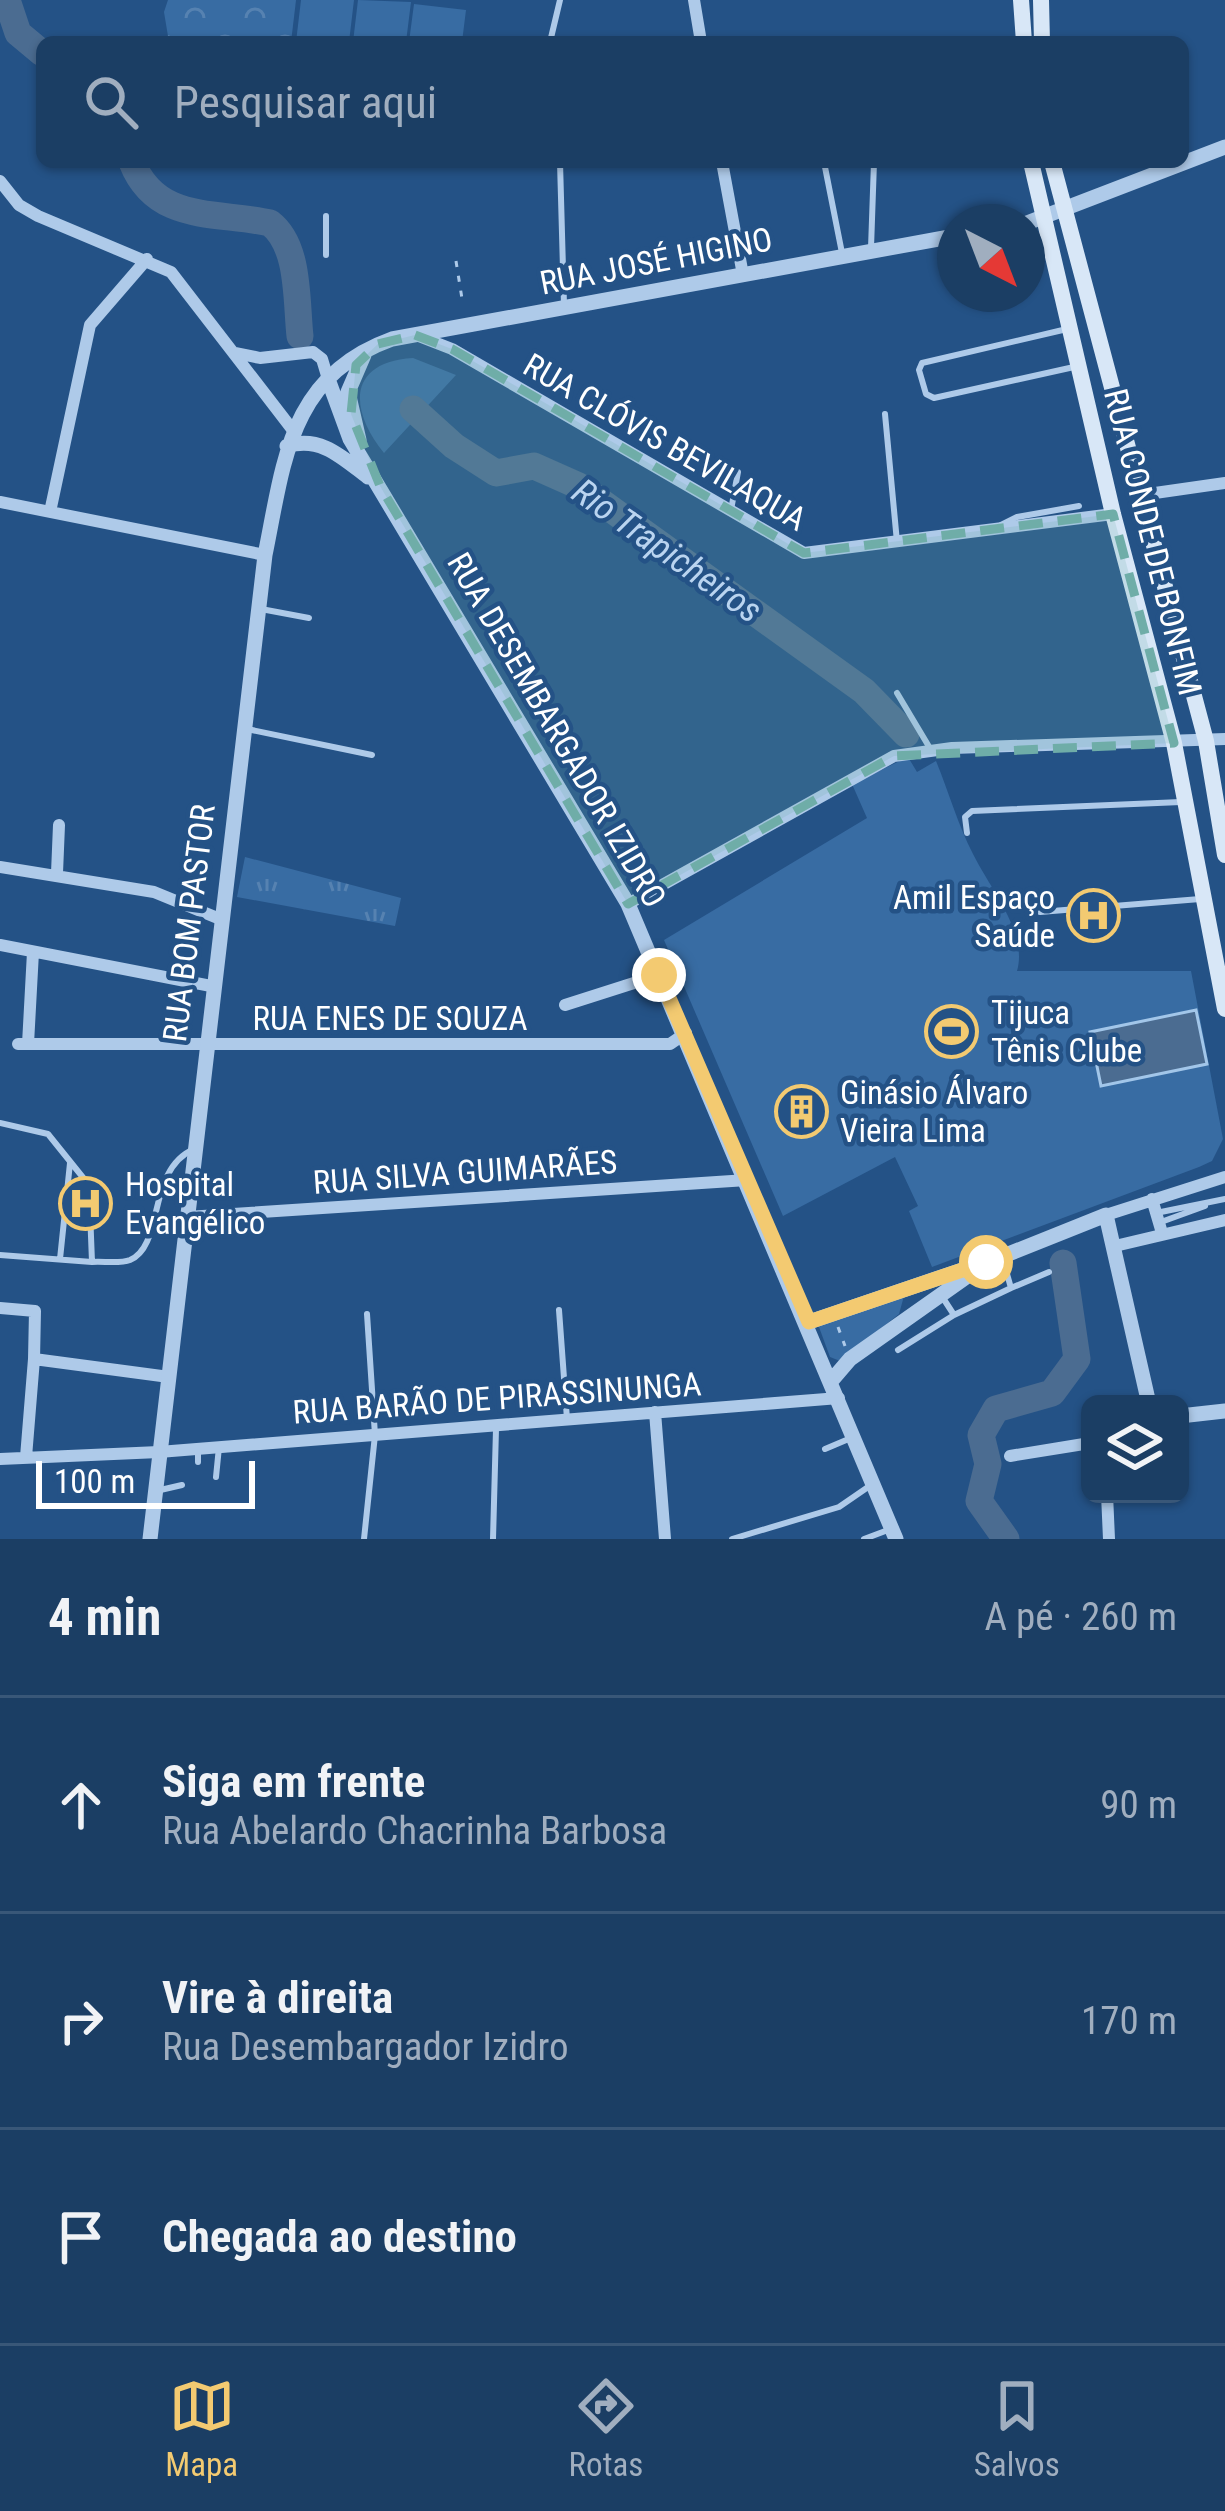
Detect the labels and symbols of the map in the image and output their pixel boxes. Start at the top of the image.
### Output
north arrow [937,204,1045,312]
street label: RUA JOSÉ HIGINO [536,219,776,303]
street label: RUA CLÓVIS BEVILAQUA [517,345,813,539]
street label: RUA CONDE DE BONFIM [1096,385,1210,699]
water label: Rio Trapicheiros [564,470,770,632]
street label: RUA DESEMBARGADOR IZIDRO [439,546,675,914]
street label: RUA BOM PASTOR [155,802,223,1044]
place label: Amil Espaço Saúde [893,878,1055,955]
hospital icon: Amil Espaço Saúde [1066,888,1122,944]
route end [632,948,686,1002]
place label: Tijuca Tênis Clube [991,993,1142,1070]
street label: RUA ENES DE SOUZA [252,999,528,1038]
sports icon: Tijuca Tênis Clube [924,1003,980,1059]
place label: Ginásio Álvaro Vieira Lima [840,1073,1028,1150]
building icon: Ginásio Álvaro Vieira Lima [773,1083,829,1139]
street label: RUA SILVA GUIMARÃES [312,1142,618,1202]
place label: Hospital Evangélico [125,1165,265,1242]
hospital icon: Hospital Evangélico [58,1175,114,1231]
route start [959,1235,1013,1289]
street label: RUA BARÃO DE PIRASSINUNGA [291,1364,703,1432]
scale bar [36,1455,255,1508]

